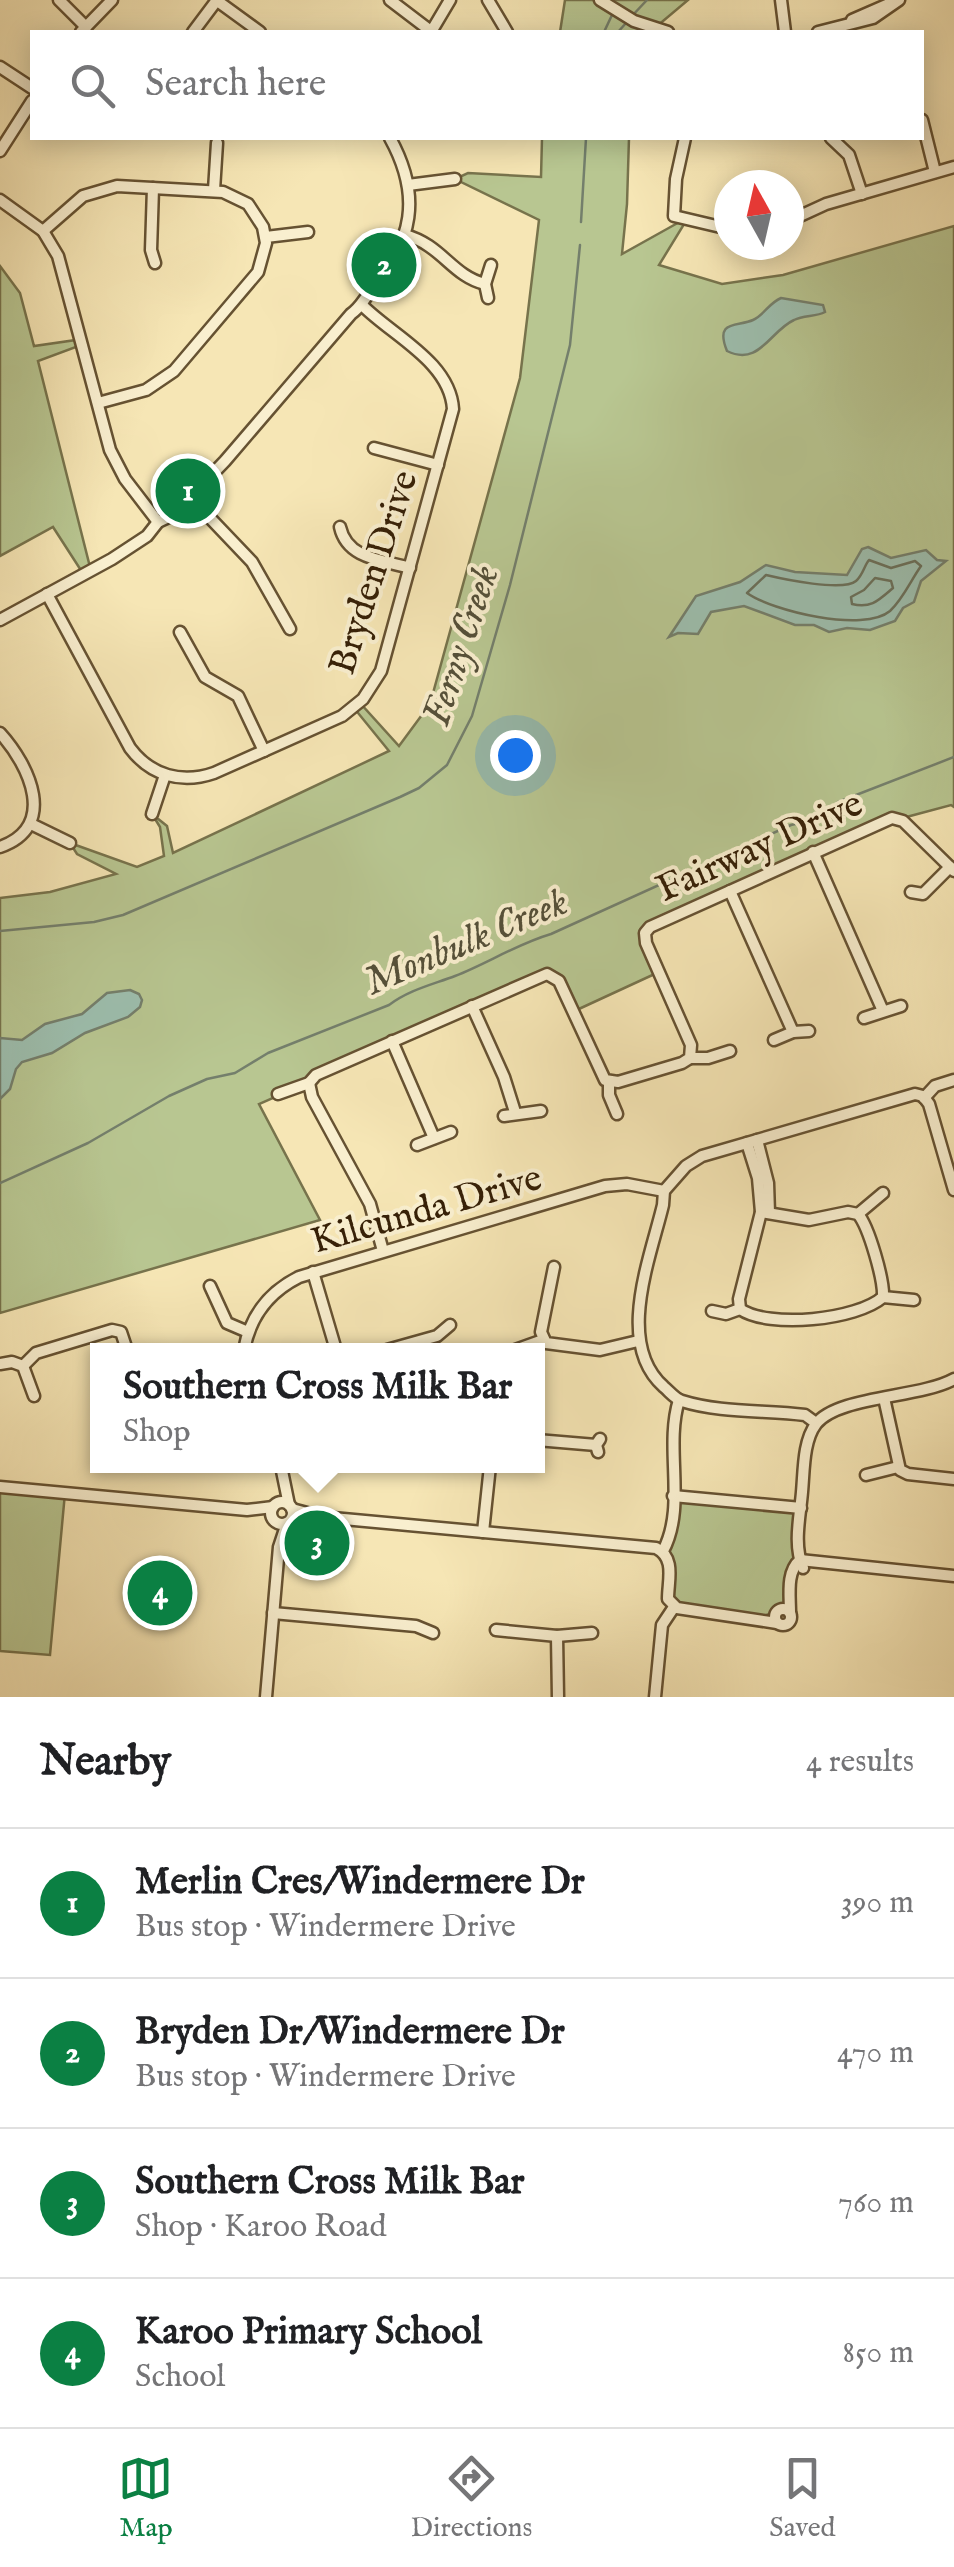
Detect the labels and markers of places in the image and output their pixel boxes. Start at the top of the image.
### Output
pin: 2 [352,228,416,302]
pin: 1 [156,454,220,528]
pin: 3 [284,1506,350,1580]
pin: 4 [128,1556,192,1630]

